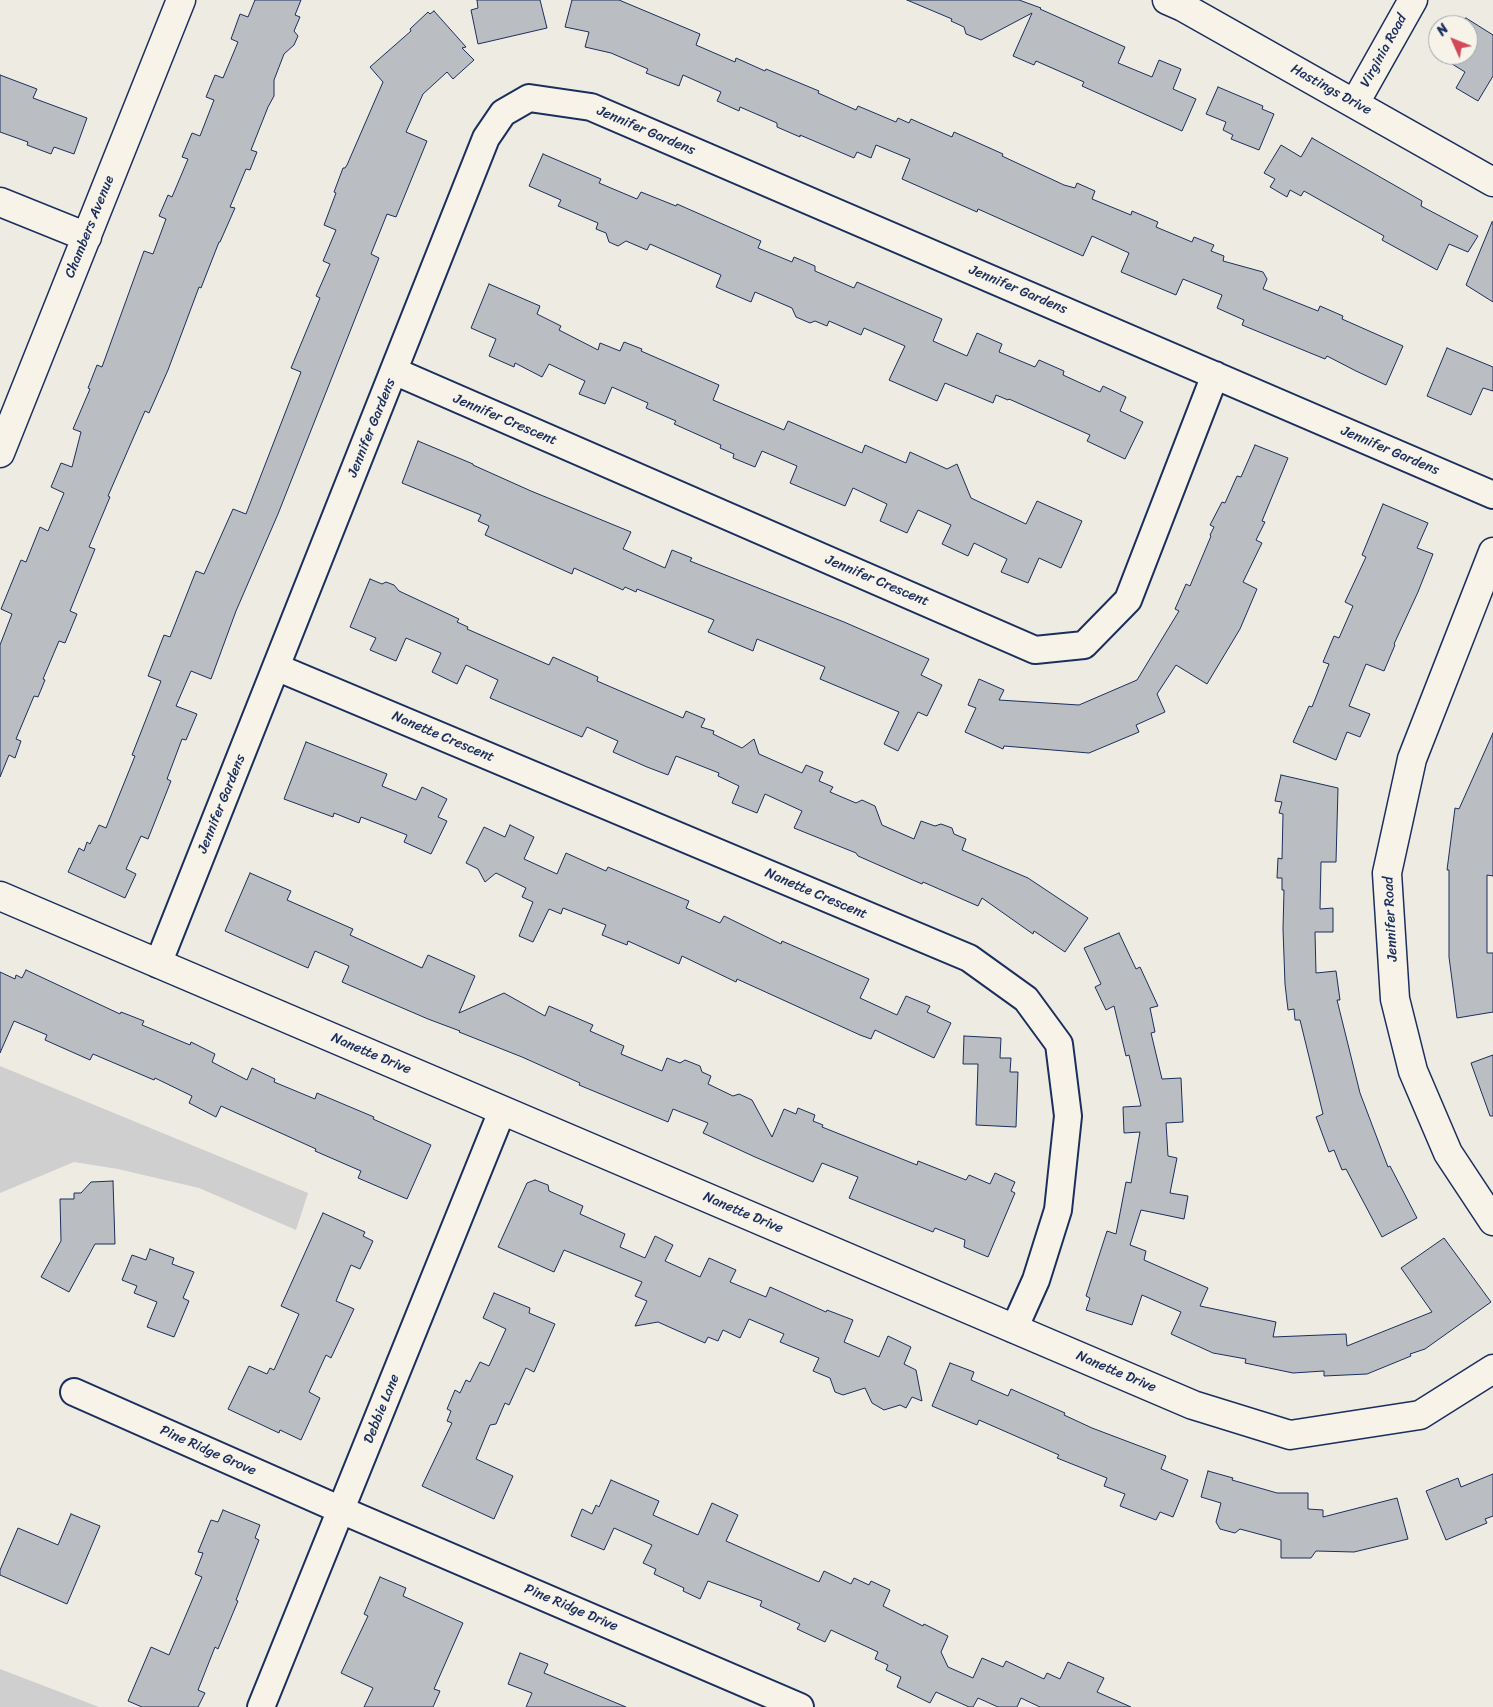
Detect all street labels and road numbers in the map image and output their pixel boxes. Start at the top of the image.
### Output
street label: Virginia Road [1357,12,1411,90]
street label: Hastings Drive [1288,61,1374,119]
street label: Jennifer Gardens [594,103,698,159]
street label: Chambers Avenue [62,173,118,281]
street label: Jennifer Gardens [966,262,1070,318]
street label: Jennifer Gardens [345,376,399,480]
street label: Jennifer Crescent [451,391,559,449]
street label: Jennifer Gardens [1338,423,1442,479]
street label: Jennifer Crescent [823,552,931,610]
street label: Nanette Crescent [389,708,497,766]
street label: Jennifer Gardens [195,752,249,856]
street label: Nanette Crescent [762,865,870,923]
street label: Jennifer Road [1380,876,1402,962]
street label: Nanette Drive [329,1030,413,1078]
street label: Nanette Drive [701,1189,785,1237]
street label: Nanette Drive [1074,1348,1158,1396]
street label: Debbie Lane [360,1372,404,1446]
street label: Pine Ridge Grove [157,1422,259,1480]
street label: Pine Ridge Drive [522,1581,620,1635]

